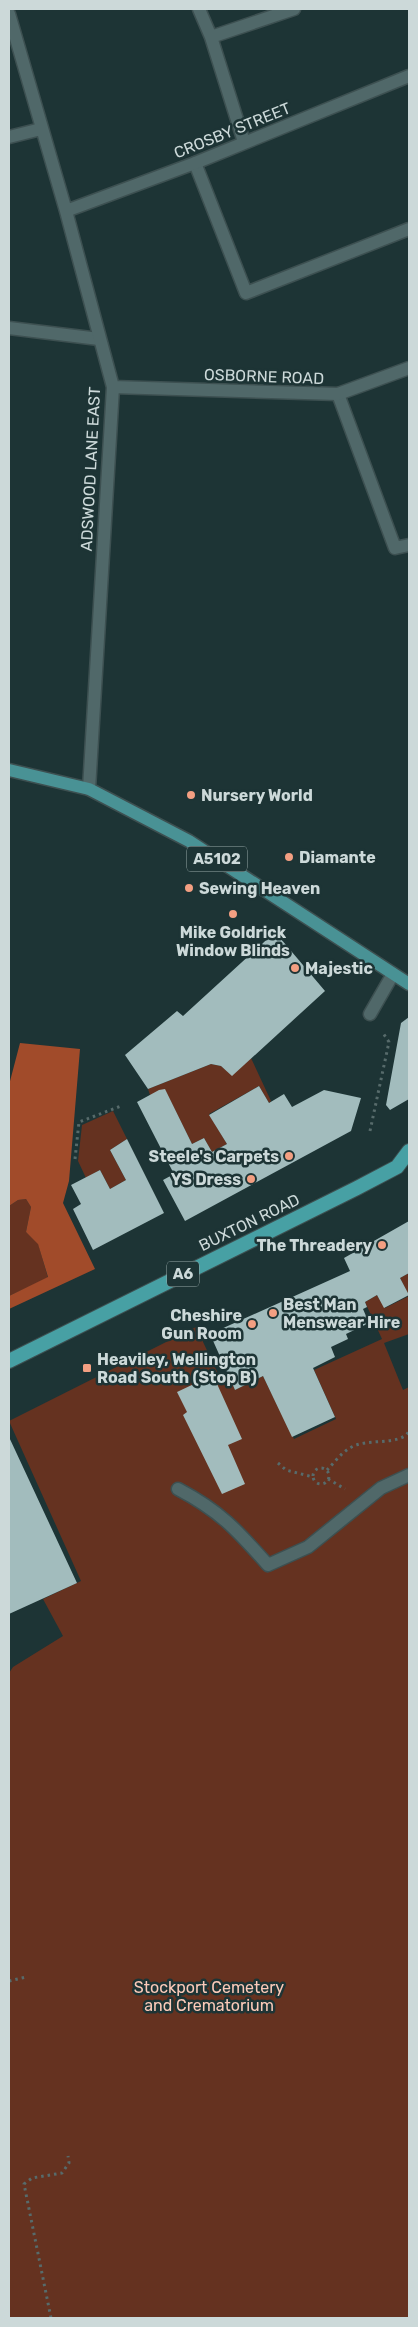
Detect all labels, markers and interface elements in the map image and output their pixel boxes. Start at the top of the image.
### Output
street label: CROSBY STREET [171,98,293,163]
street label: OSBORNE ROAD [204,365,324,388]
street label: ADSWOOD LANE EAST [77,386,104,552]
place label: Nursery World [201,786,313,805]
marker: Nursery World [185,789,197,801]
road number: A5102 [187,846,247,872]
place label: Diamante [299,848,376,867]
marker: Diamante [283,851,295,863]
place label: Sewing Heaven [199,879,320,898]
marker: Sewing Heaven [183,882,195,894]
marker: Mike Goldrick Window Blinds [227,908,239,920]
place label: Mike Goldrick Window Blinds [176,923,290,960]
place label: Majestic [305,959,373,978]
marker: Majestic [289,962,301,974]
place label: Steele's Carpets [149,1147,279,1166]
marker: Steele's Carpets [283,1150,295,1162]
place label: YS Dress [171,1170,241,1189]
marker: YS Dress [245,1173,257,1185]
street label: BUXTON ROAD [196,1190,303,1255]
place label: The Threadery [256,1236,372,1255]
marker: The Threadery [376,1239,388,1251]
road number: A6 [167,1262,199,1286]
place label: Best Man Menswear Hire [283,1295,400,1332]
place label: Cheshire Gun Room [161,1306,242,1343]
marker: Best Man Menswear Hire [267,1307,279,1319]
marker: Cheshire Gun Room [246,1318,258,1330]
place label: Heaviley, Wellington Road South (Stop B) [97,1350,257,1387]
marker: Heaviley, Wellington Road South (Stop B) [81,1362,93,1374]
park label: Stockport Cemetery and Crematorium [134,1978,284,2015]

